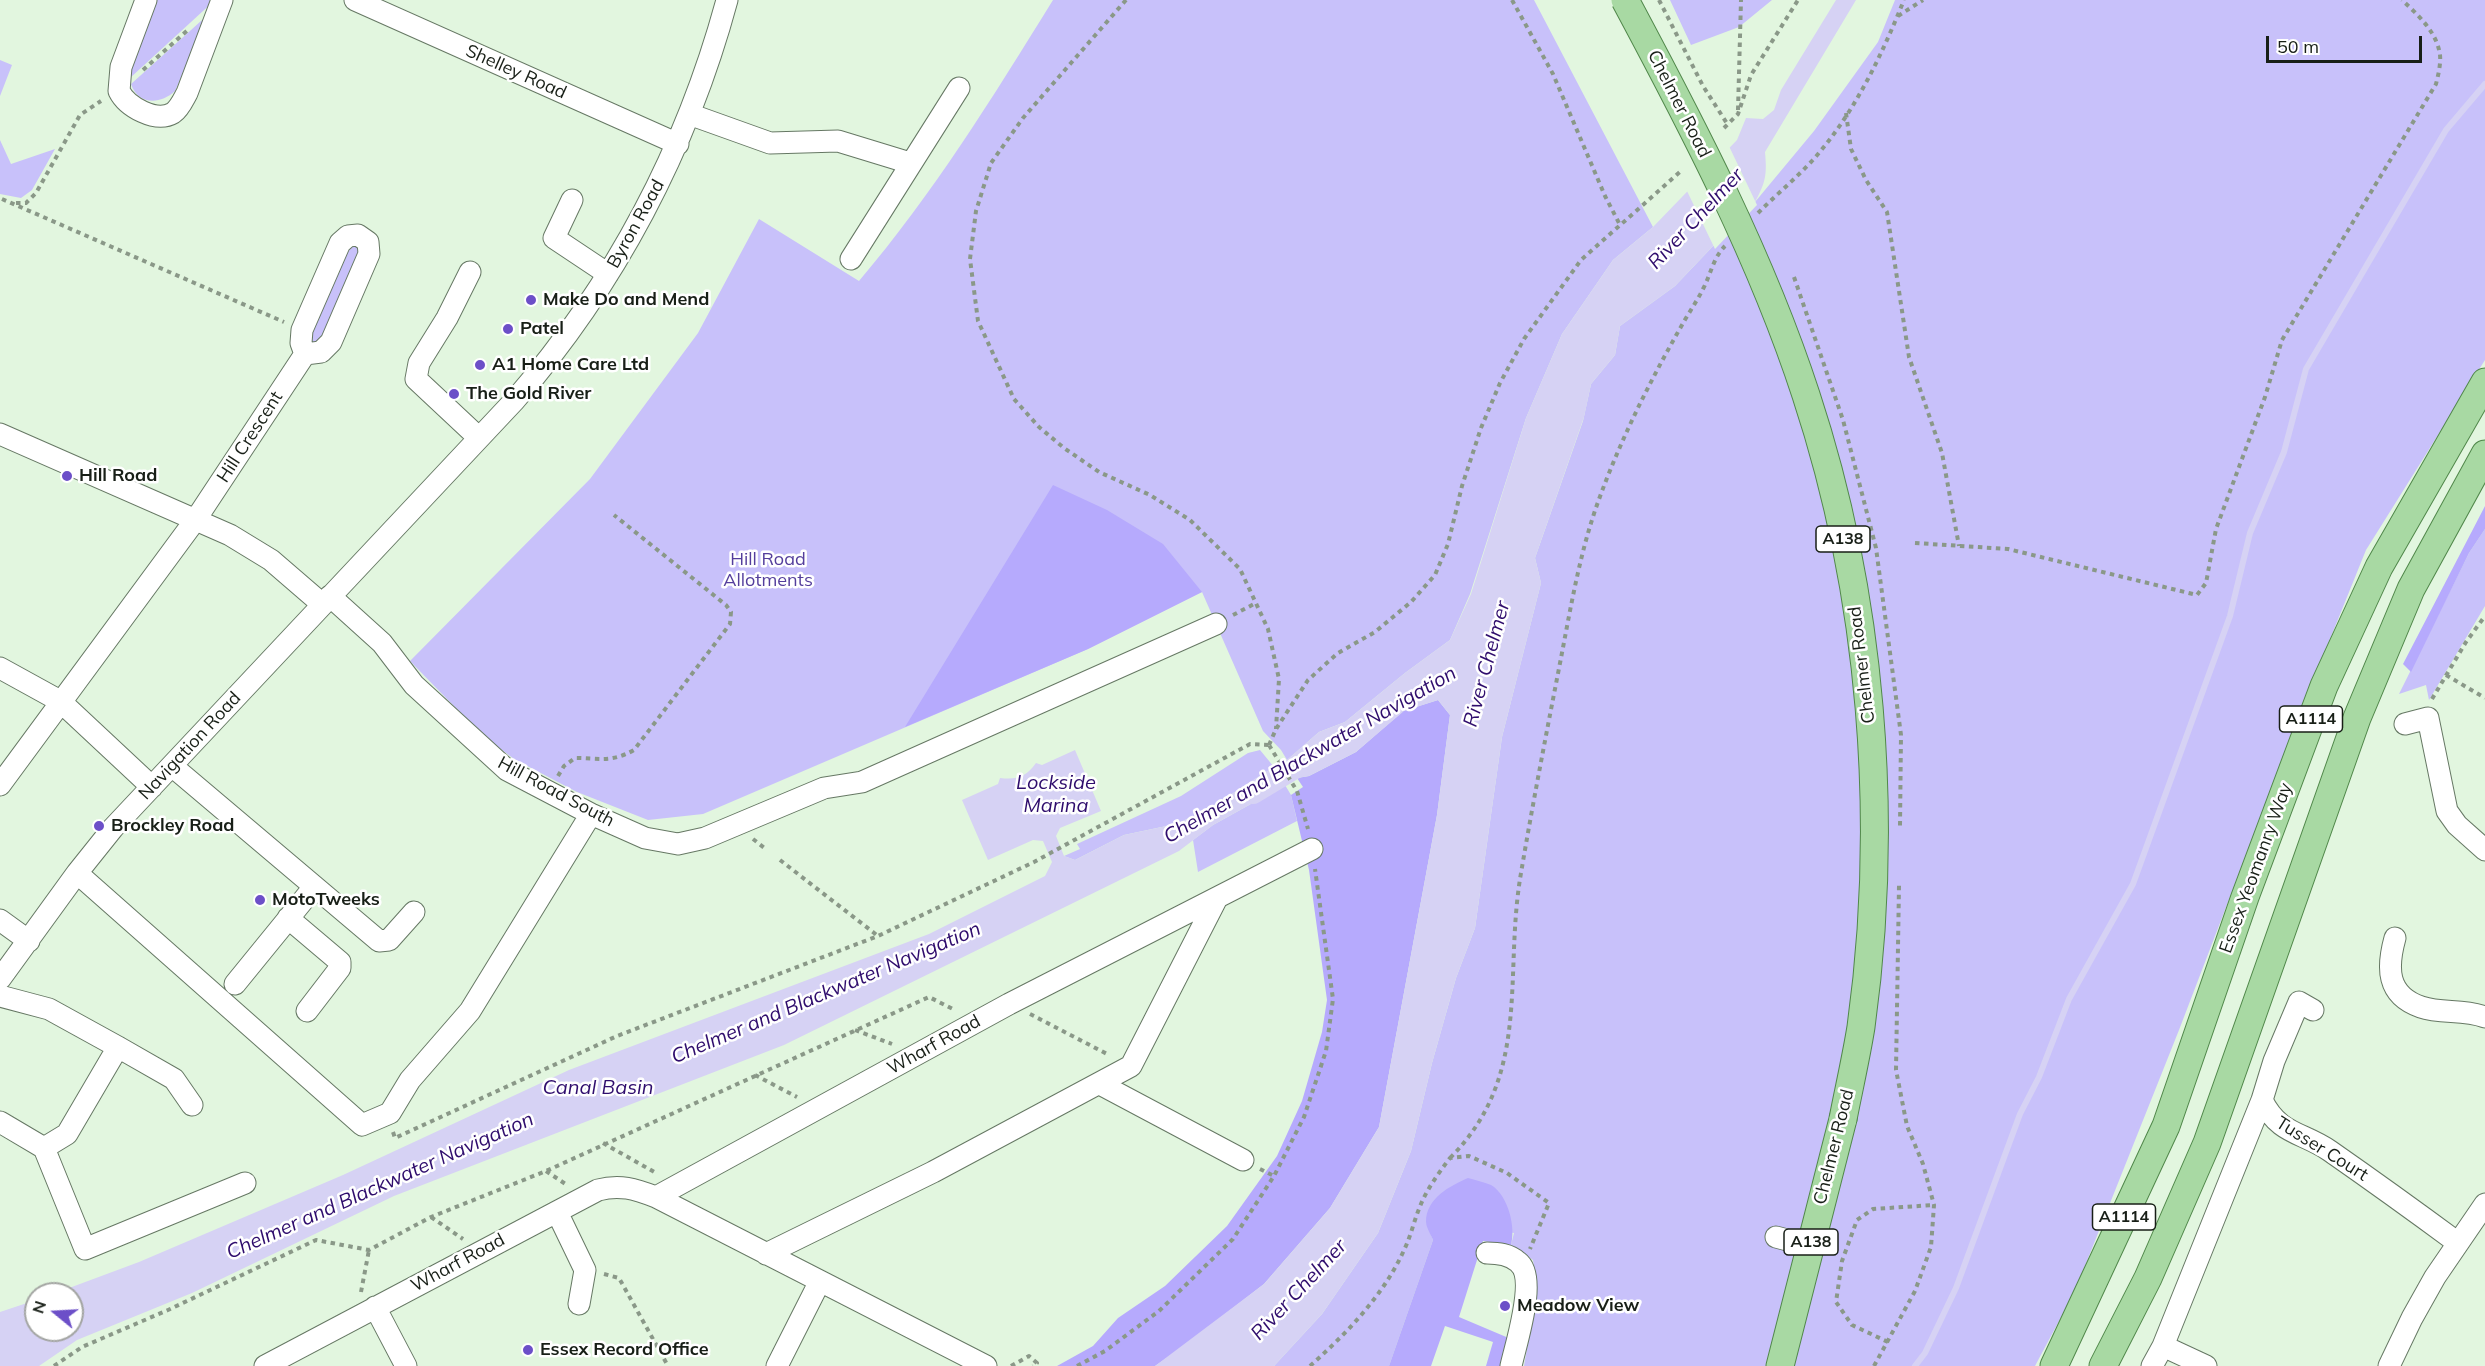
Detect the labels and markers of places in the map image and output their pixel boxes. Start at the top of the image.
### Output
place label: Make Do and Mend [543,289,709,311]
marker: Make Do and Mend [524,293,538,307]
place label: Patel [520,318,564,340]
marker: Patel [501,322,515,336]
place label: A1 Home Care Ltd [492,354,649,376]
marker: A1 Home Care Ltd [473,358,487,372]
place label: The Gold River [466,383,591,405]
marker: The Gold River [447,387,461,401]
place label: Hill Road [79,465,157,487]
marker: Hill Road [60,469,74,483]
place label: Brockley Road [111,815,235,837]
marker: Brockley Road [92,819,106,833]
place label: MotoTweeks [272,889,380,911]
marker: MotoTweeks [253,893,267,907]
place label: Meadow View [1517,1295,1639,1317]
marker: Meadow View [1498,1299,1512,1313]
place label: Essex Record Office [540,1339,709,1361]
marker: Essex Record Office [521,1343,535,1357]

